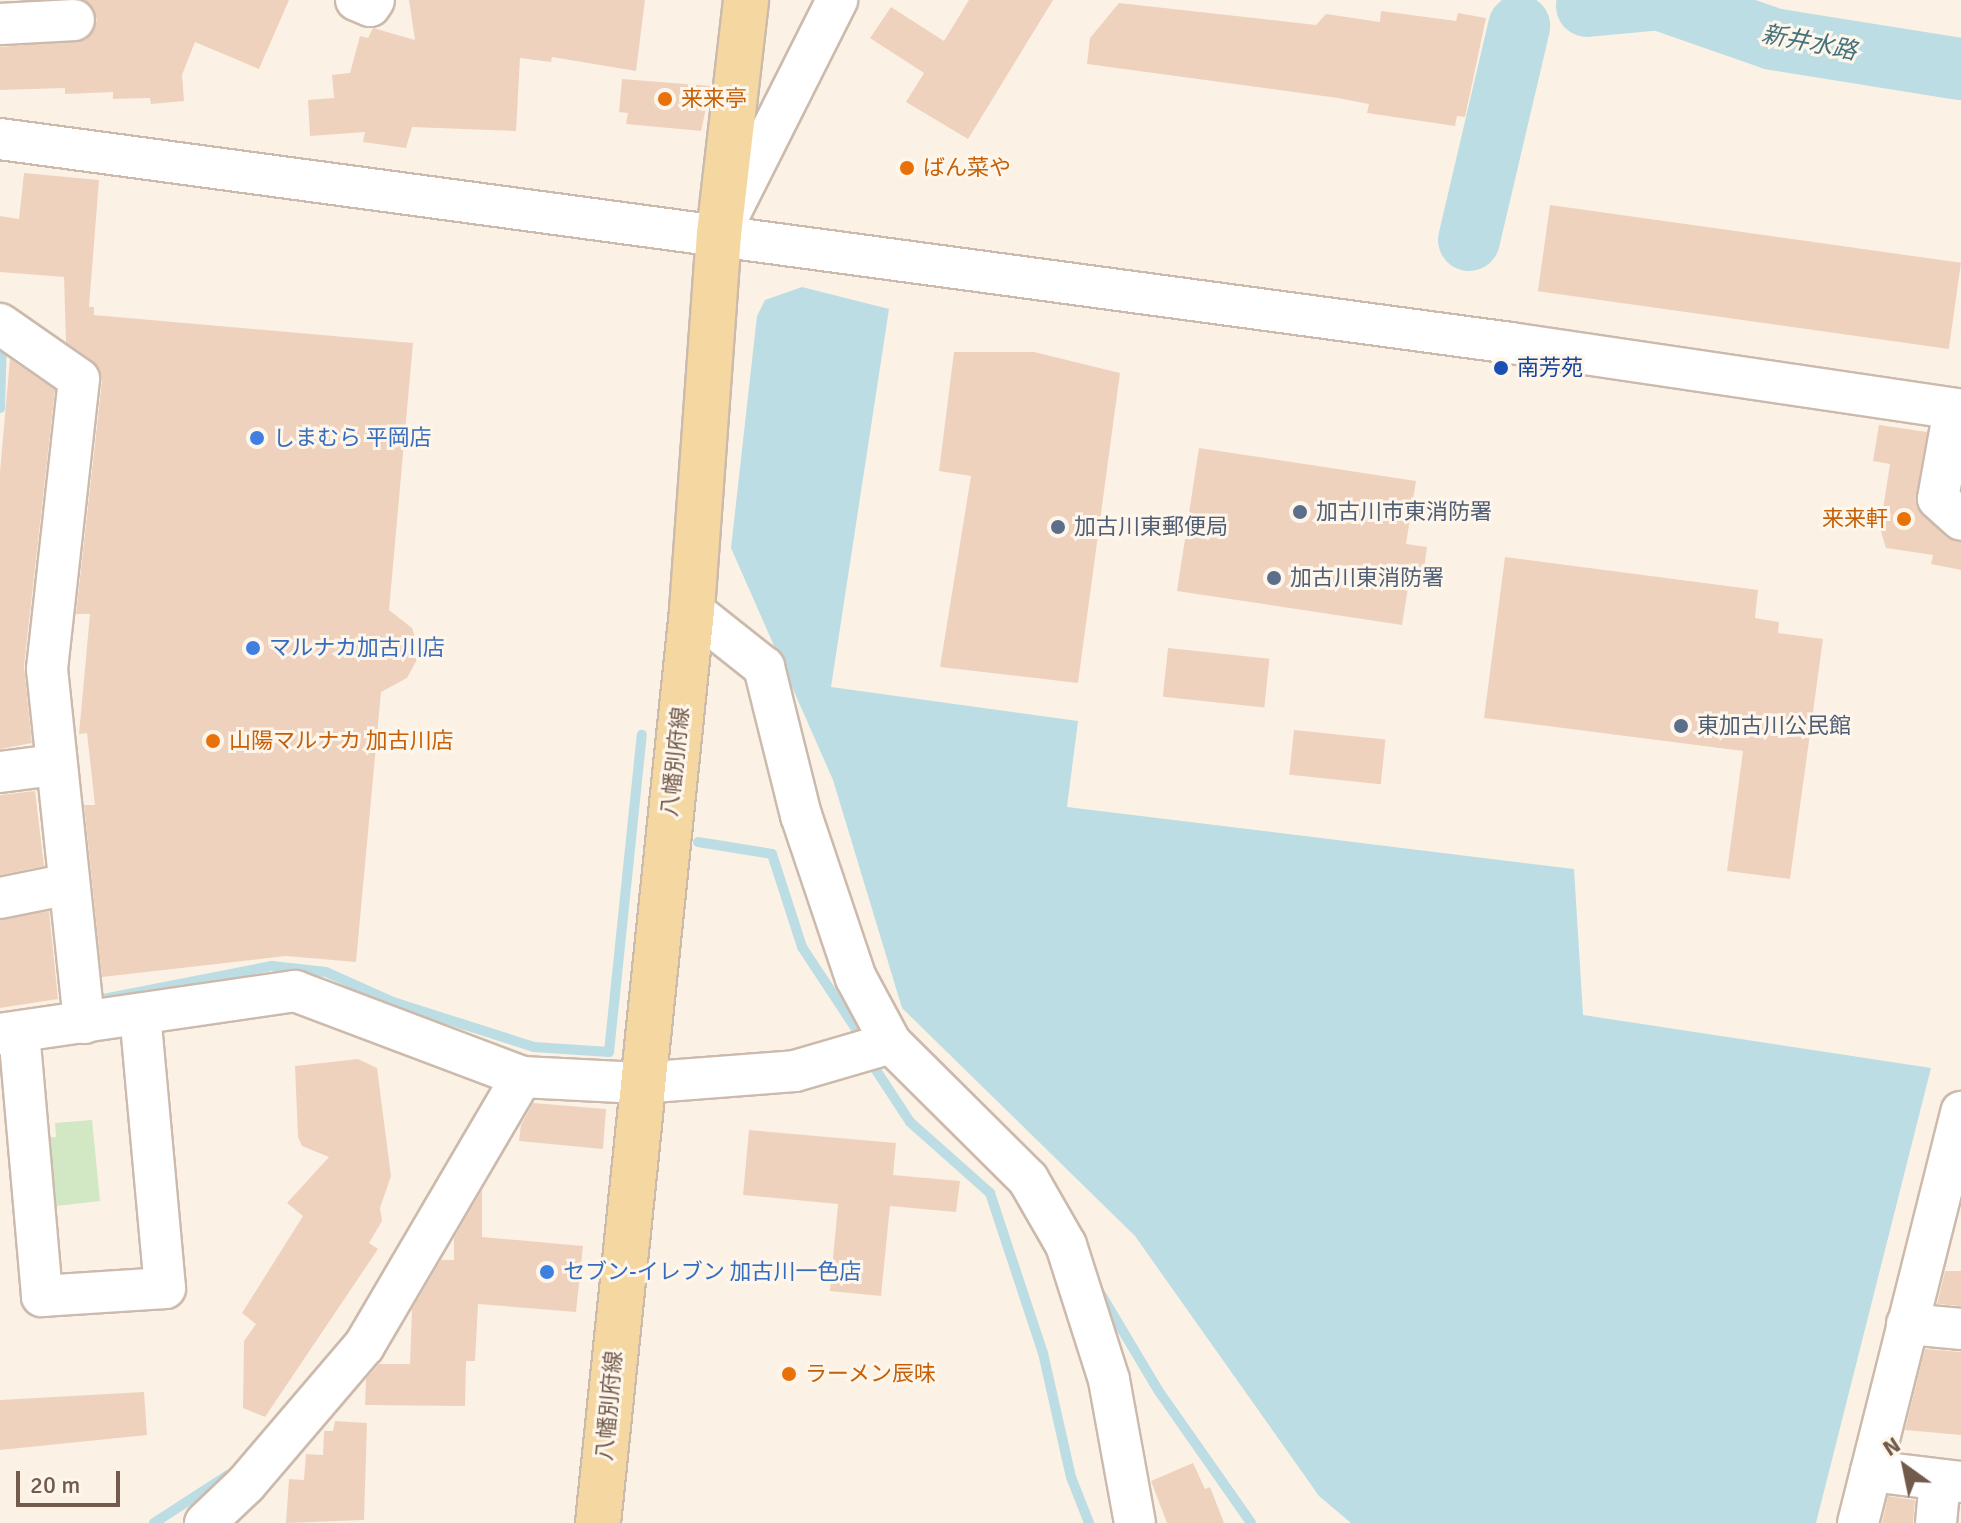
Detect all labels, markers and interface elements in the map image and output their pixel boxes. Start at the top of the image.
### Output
water label: 新井水路 [1759,20,1859,66]
place label: 来来亭 [681,86,747,112]
marker: 来来亭 [656,90,674,108]
place label: ばん菜や [923,155,1011,181]
marker: ばん菜や [898,159,916,177]
place label: 南芳苑 [1517,355,1583,381]
marker: 南芳苑 [1492,359,1510,377]
place label: しまむら 平岡店 [273,425,432,451]
marker: しまむら 平岡店 [248,429,266,447]
place label: 加古川市東消防署 [1316,499,1492,525]
marker: 加古川市東消防署 [1291,503,1309,521]
place label: 来来軒 [1822,506,1888,532]
marker: 来来軒 [1895,510,1913,528]
place label: 加古川東郵便局 [1074,514,1228,540]
marker: 加古川東郵便局 [1049,518,1067,536]
place label: 加古川東消防署 [1290,565,1444,591]
marker: 加古川東消防署 [1265,569,1283,587]
place label: マルナカ加古川店 [269,635,445,661]
marker: マルナカ加古川店 [244,639,262,657]
street label: 八幡別府線 [656,706,694,818]
place label: 東加古川公民館 [1697,713,1851,739]
marker: 東加古川公民館 [1672,717,1690,735]
place label: 山陽マルナカ 加古川店 [229,728,454,754]
marker: 山陽マルナカ 加古川店 [204,732,222,750]
place label: セブン-イレブン 加古川一色店 [563,1259,862,1285]
marker: セブン-イレブン 加古川一色店 [538,1263,556,1281]
street label: 八幡別府線 [591,1350,627,1462]
place label: ラーメン辰味 [805,1361,937,1387]
marker: ラーメン辰味 [780,1365,798,1383]
north arrow [1865,1427,1945,1507]
text: N [1878,1431,1905,1462]
scale bar [20,1455,124,1505]
text: 20 m [30,1470,80,1500]

